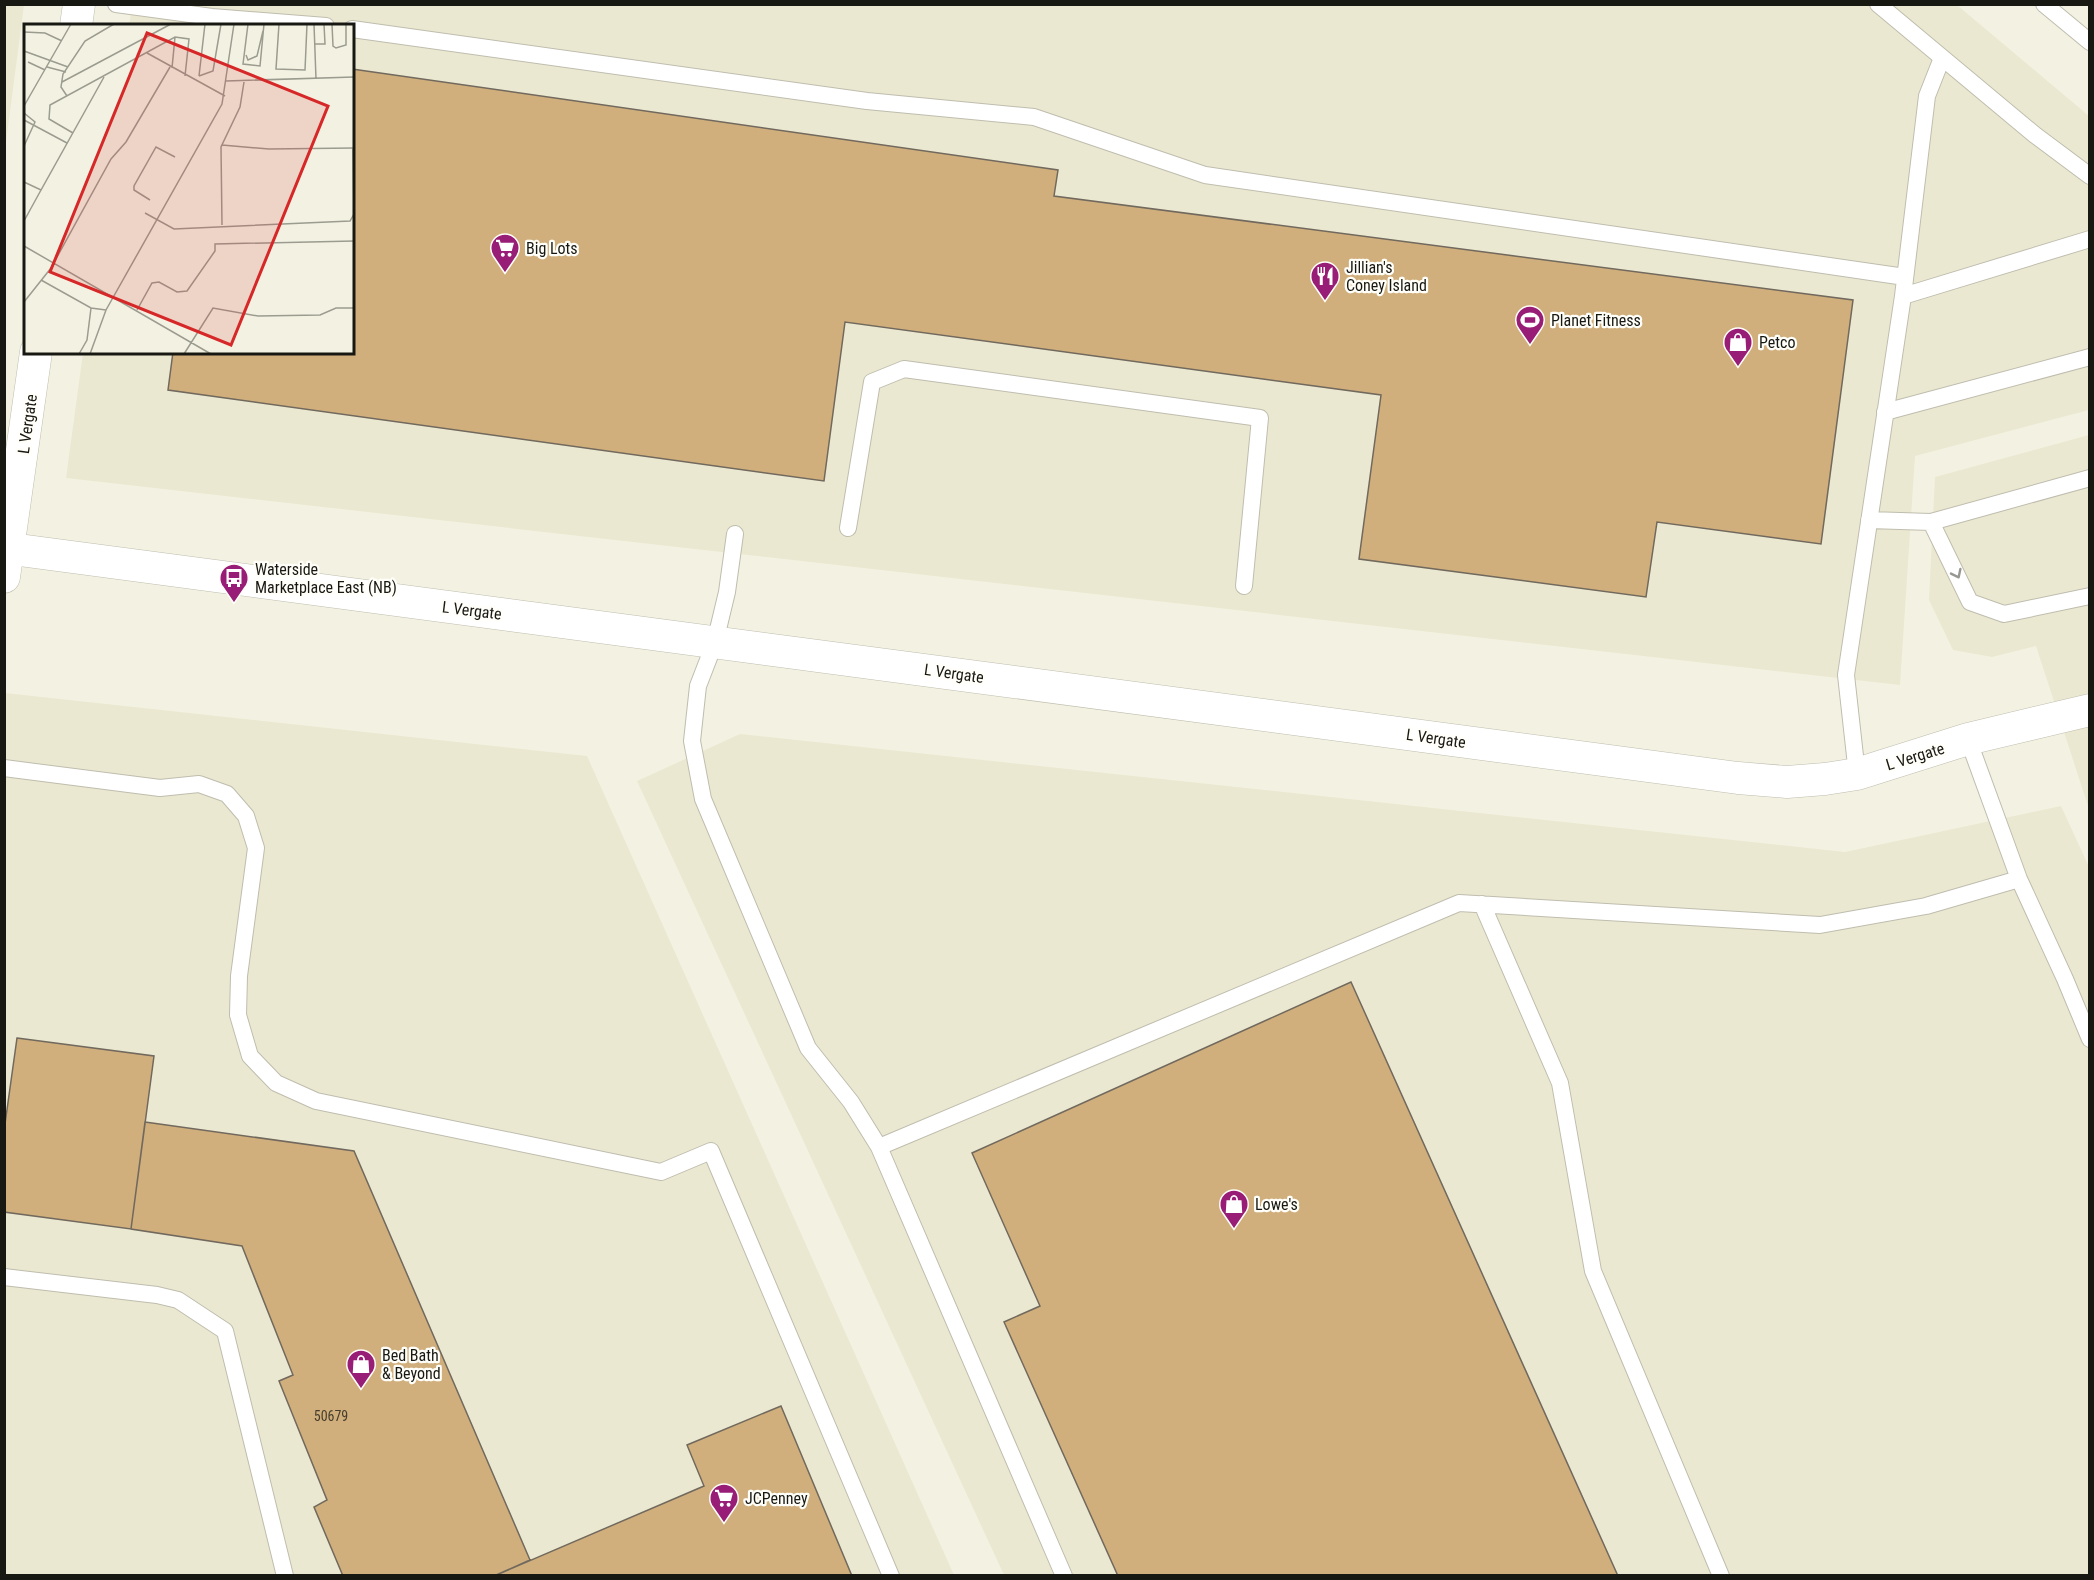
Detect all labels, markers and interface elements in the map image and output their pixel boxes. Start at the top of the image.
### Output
inset map [24,24,354,354]
supermarket icon: Big Lots [489,232,521,274]
place label: Big Lots [526,239,578,258]
place label: Jillian's Coney Island [1346,258,1427,295]
restaurant icon: Jillian's Coney Island [1309,260,1341,302]
sports icon: Planet Fitness [1514,304,1546,346]
place label: Planet Fitness [1551,311,1641,330]
shop icon: Petco [1722,326,1754,368]
place label: Petco [1759,333,1795,352]
street label: L Vergate [14,393,41,455]
place label: Waterside Marketplace East (NB) [255,560,397,597]
bus stop icon: Waterside Marketplace East (NB) [218,562,250,604]
one-way arrow [1949,568,1961,579]
street label: L Vergate [441,597,503,624]
street label: L Vergate [923,660,985,687]
street label: L Vergate [1405,725,1467,752]
street label: L Vergate [1884,739,1947,774]
shop icon: Lowe's [1218,1188,1250,1230]
place label: Lowe's [1255,1195,1298,1214]
place label: Bed Bath & Beyond [382,1346,441,1383]
shop icon: Bed Bath & Beyond [345,1348,377,1390]
house number: 50679 [314,1408,348,1424]
supermarket icon: JCPenney [708,1482,740,1524]
place label: JCPenney [745,1489,808,1508]

